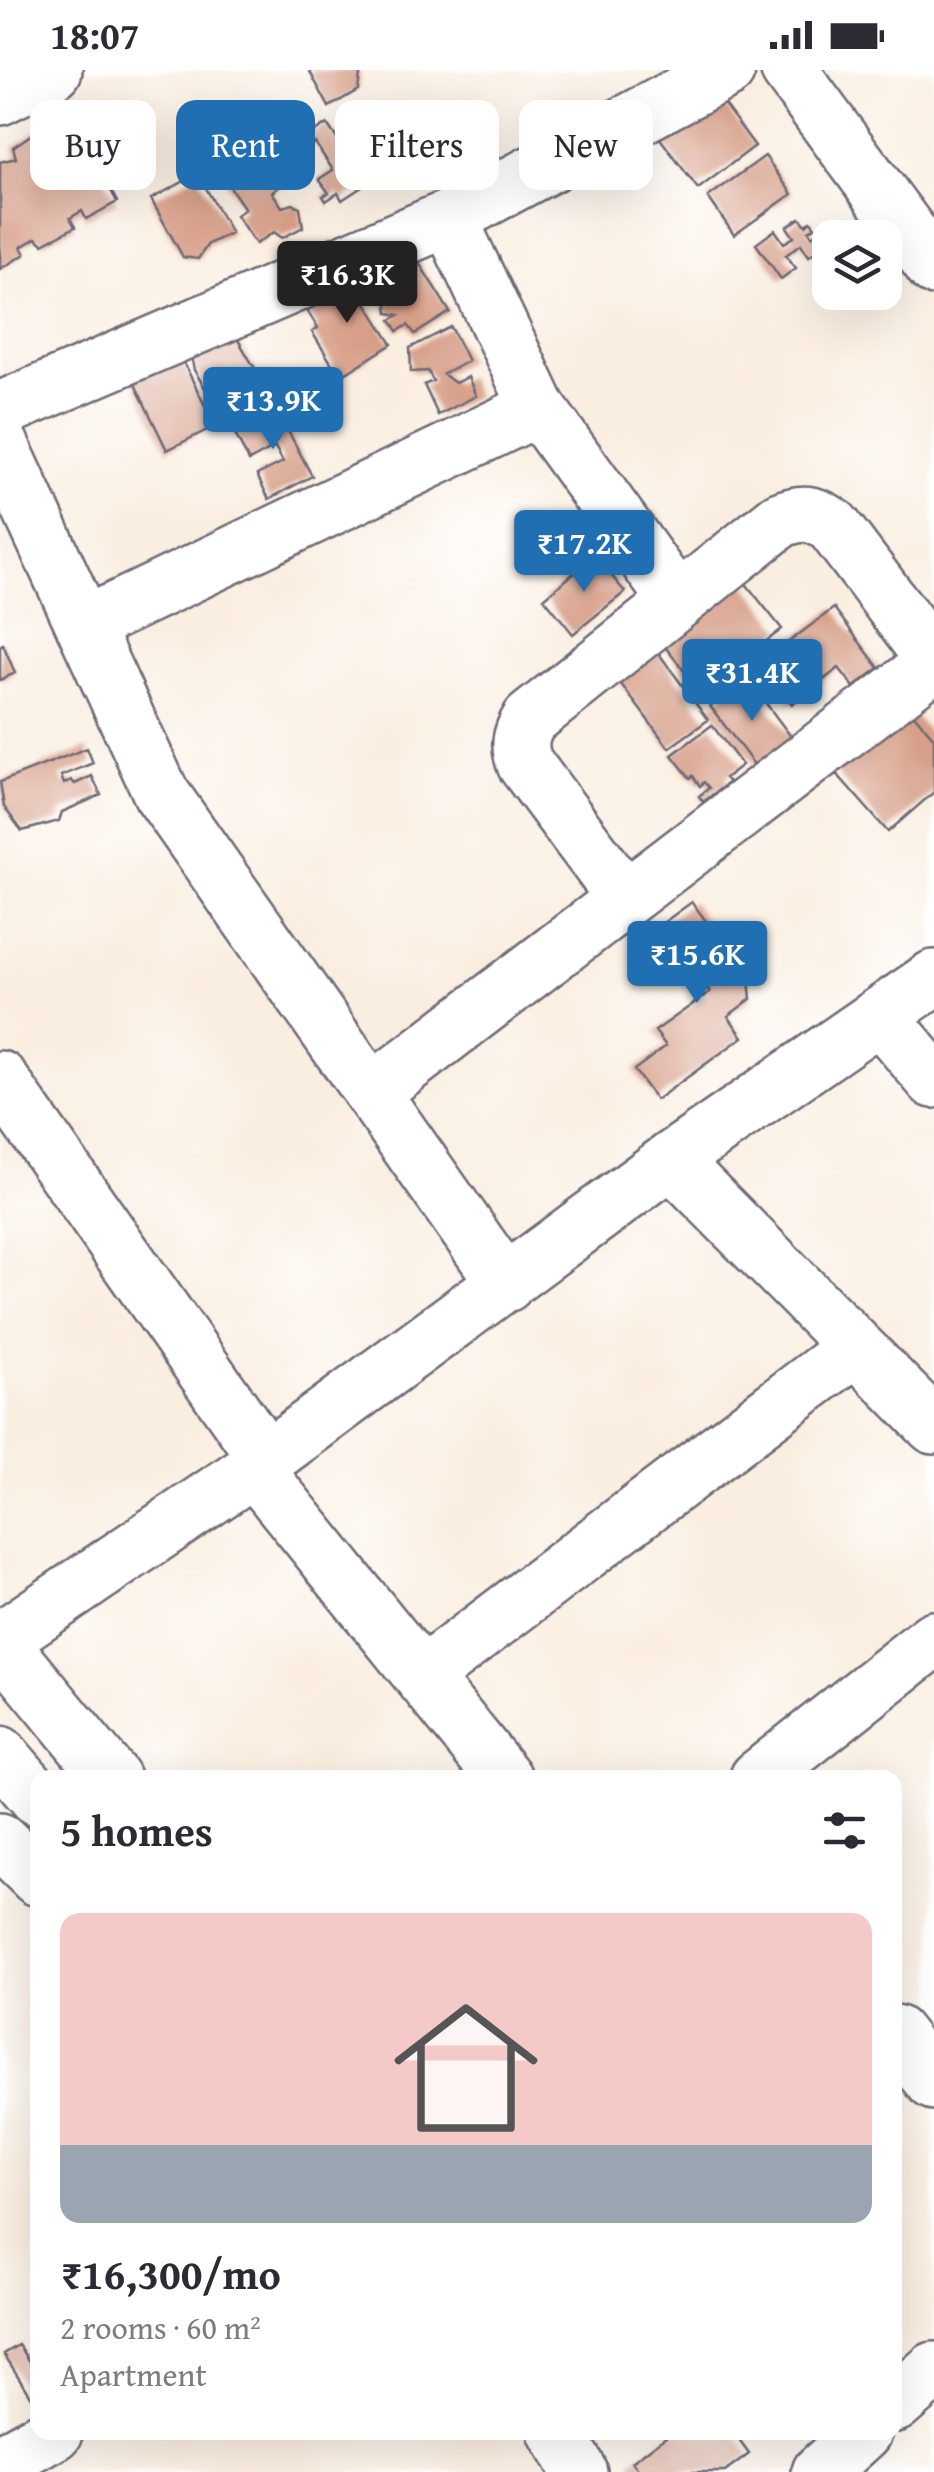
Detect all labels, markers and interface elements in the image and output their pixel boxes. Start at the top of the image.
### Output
text: 18:07 [50,7,140,63]
chip: Buy [30,100,156,190]
chip: Rent [176,100,315,190]
chip: Filters [335,100,499,190]
chip: New [519,100,653,190]
map controls [812,220,902,310]
button: layers [812,220,902,310]
pin: ₹16.3K [266,241,428,326]
text: ₹16.3K [299,250,395,297]
pin: ₹13.9K [192,367,354,452]
text: ₹13.9K [225,376,321,423]
pin: ₹17.2K [503,510,665,595]
text: ₹17.2K [536,519,632,566]
pin: ₹31.4K [671,639,833,724]
text: ₹31.4K [704,648,800,695]
pin: ₹15.6K [616,921,778,1006]
text: ₹15.6K [649,930,745,977]
text: 5 homes [60,1800,213,1861]
icon: filters [817,1803,872,1858]
icon: home [376,1978,556,2158]
text: ₹16,300/mo [60,2243,281,2304]
text: 2 rooms · 60 m² [60,2304,261,2351]
text: Apartment [60,2351,207,2398]

